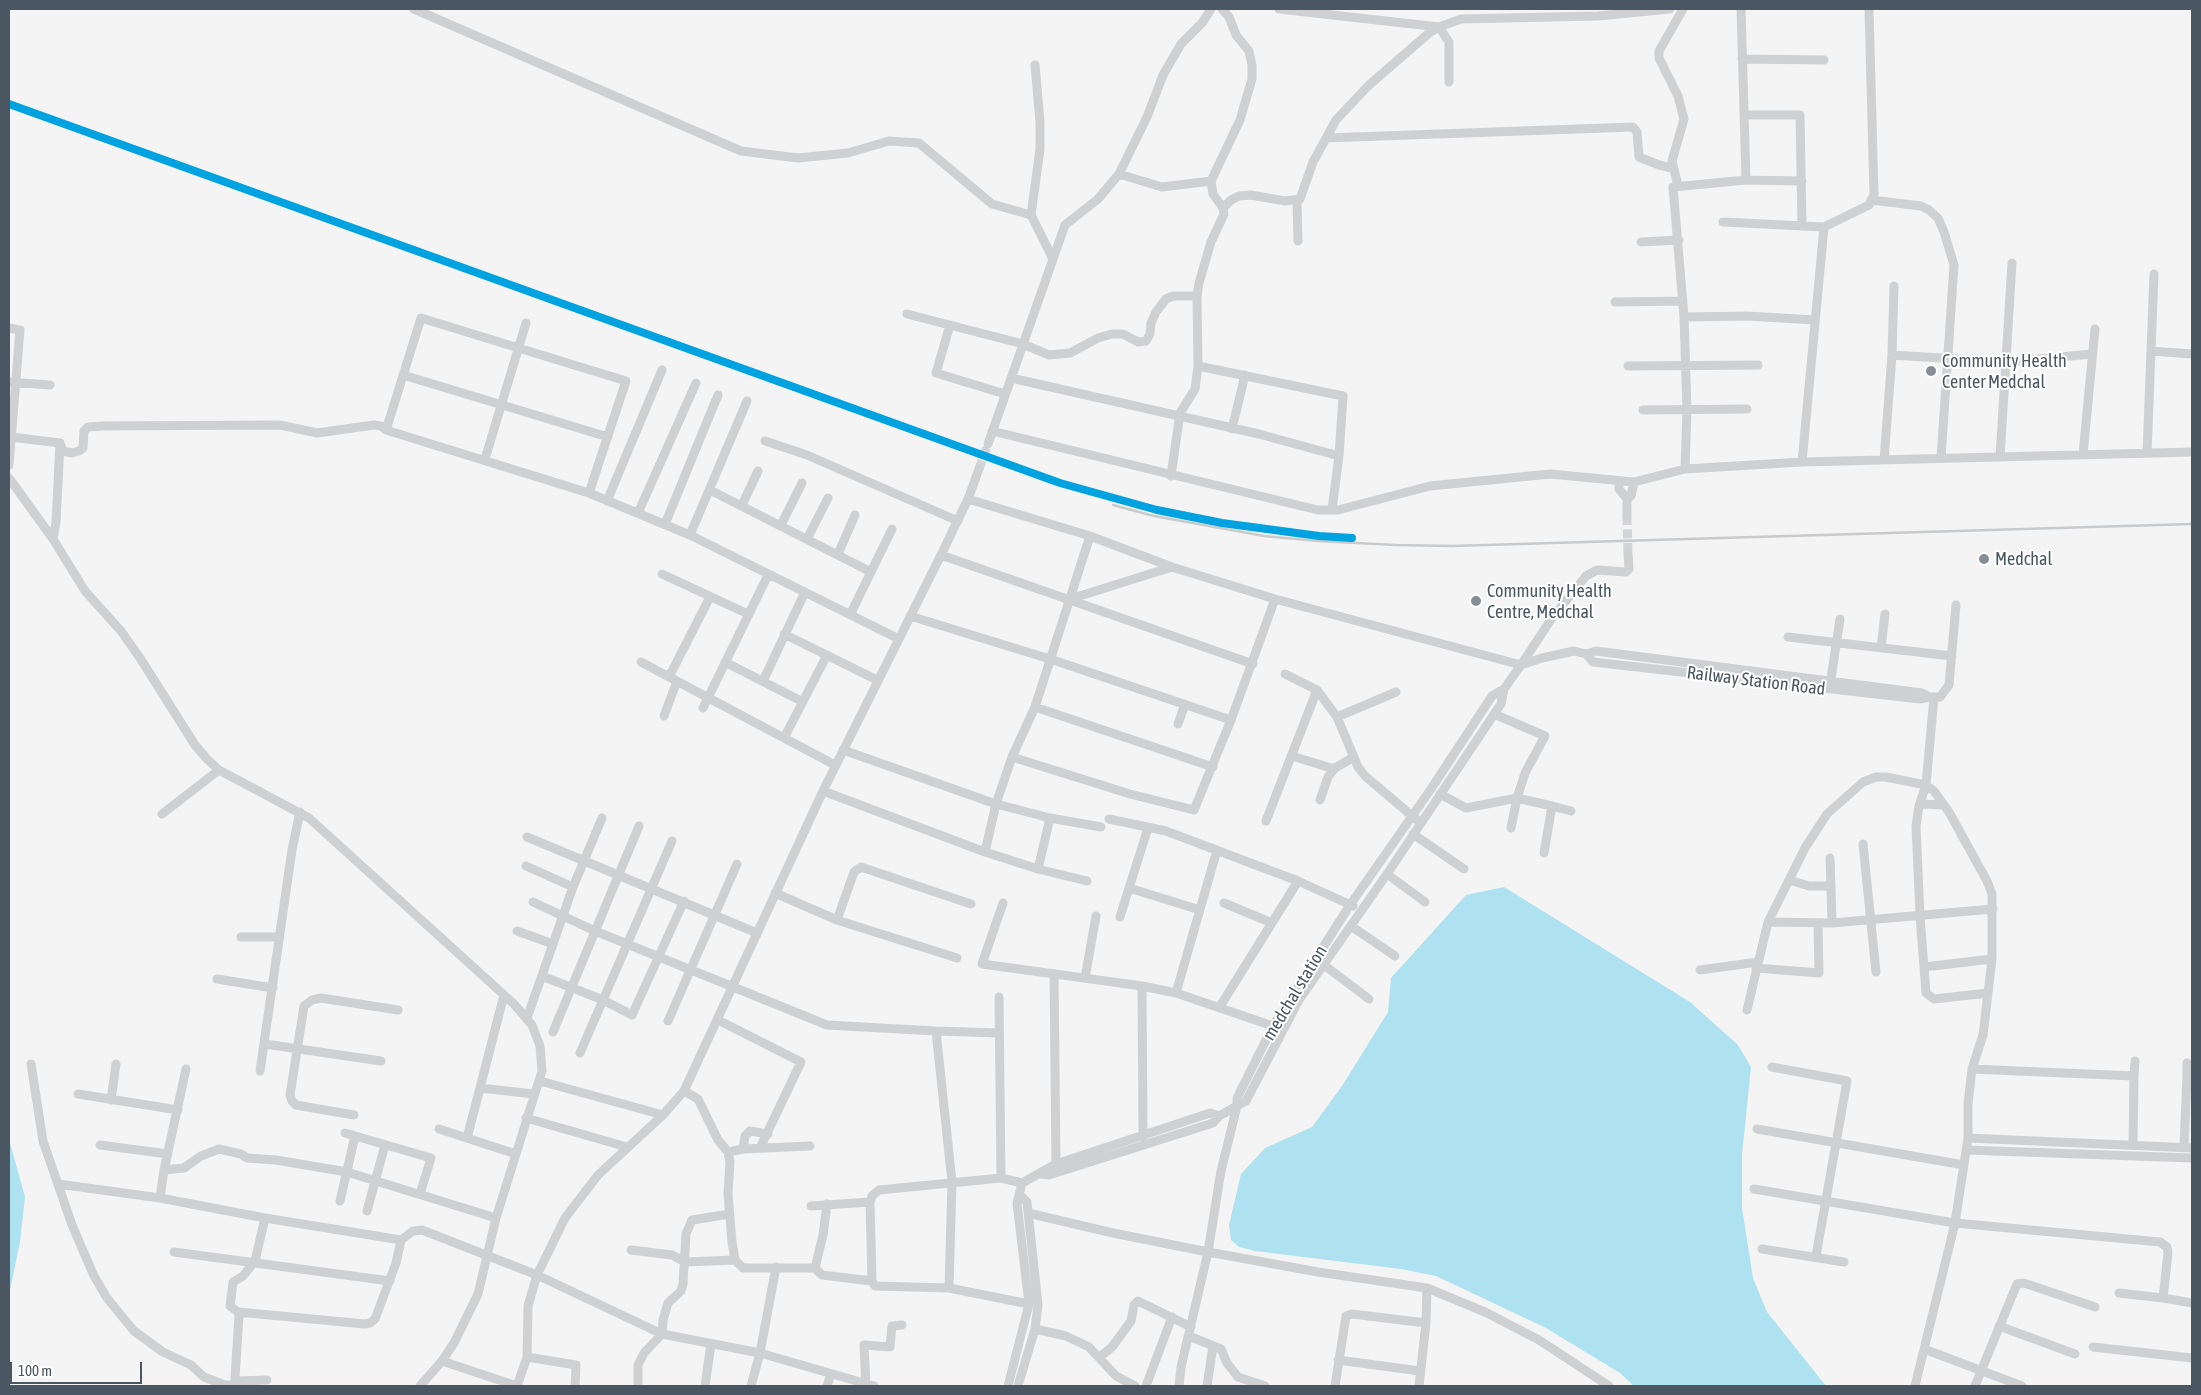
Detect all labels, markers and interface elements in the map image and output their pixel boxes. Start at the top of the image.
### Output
place label: Community Health Center Medchal [1942,350,2067,392]
marker: Community Health Center Medchal [1924,364,1938,378]
place label: Medchal [1995,548,2052,570]
marker: Medchal [1977,552,1991,566]
place label: Community Health Centre, Medchal [1487,580,1612,622]
marker: Community Health Centre, Medchal [1469,594,1483,608]
street label: Railway Station Road [1686,662,1826,700]
street label: medchal station [1258,942,1332,1044]
scale bar [12,1352,145,1384]
text: 100 m [18,1362,52,1379]

